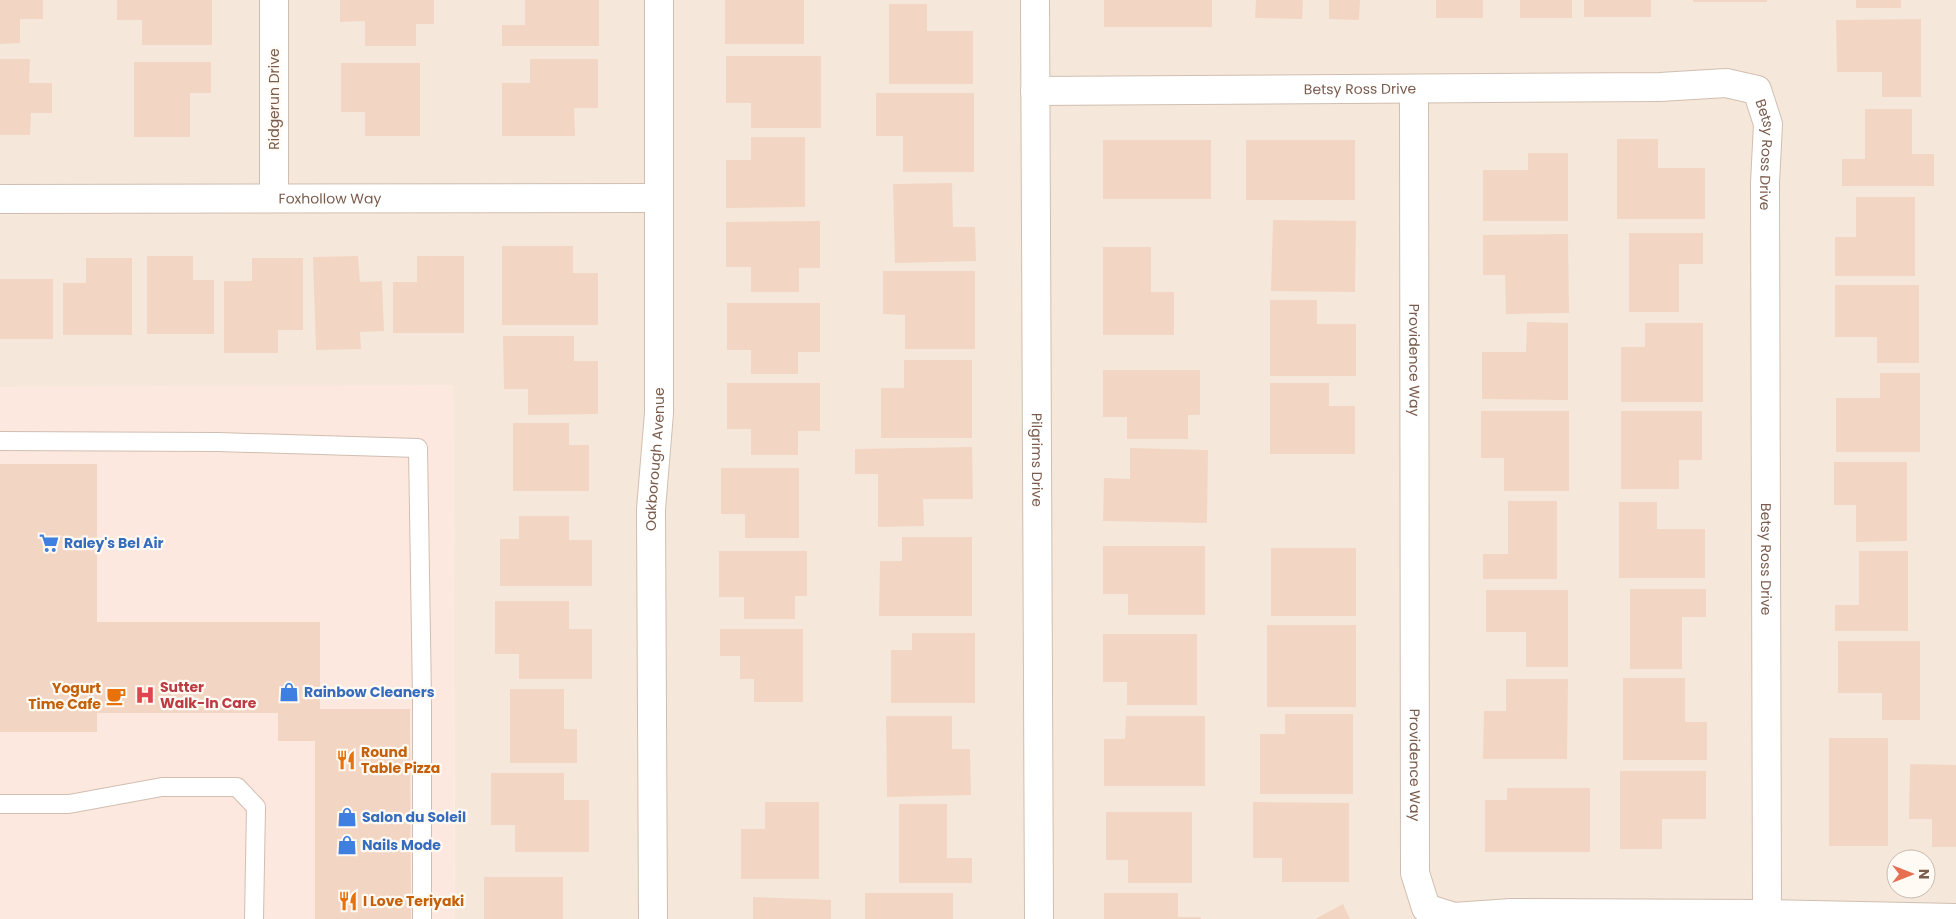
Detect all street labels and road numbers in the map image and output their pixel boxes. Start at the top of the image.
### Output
street label: Ridgerun Drive [264,48,284,150]
street label: Betsy Ross Drive [1304,79,1417,99]
street label: Betsy Ross Drive [1751,96,1778,211]
street label: Foxhollow Way [279,188,382,209]
street label: Providence Way [1404,304,1424,416]
street label: Oakborough Avenue [641,387,669,531]
street label: Pilgrims Drive [1027,413,1047,507]
street label: Betsy Ross Drive [1756,503,1776,616]
street label: Providence Way [1405,709,1425,821]

